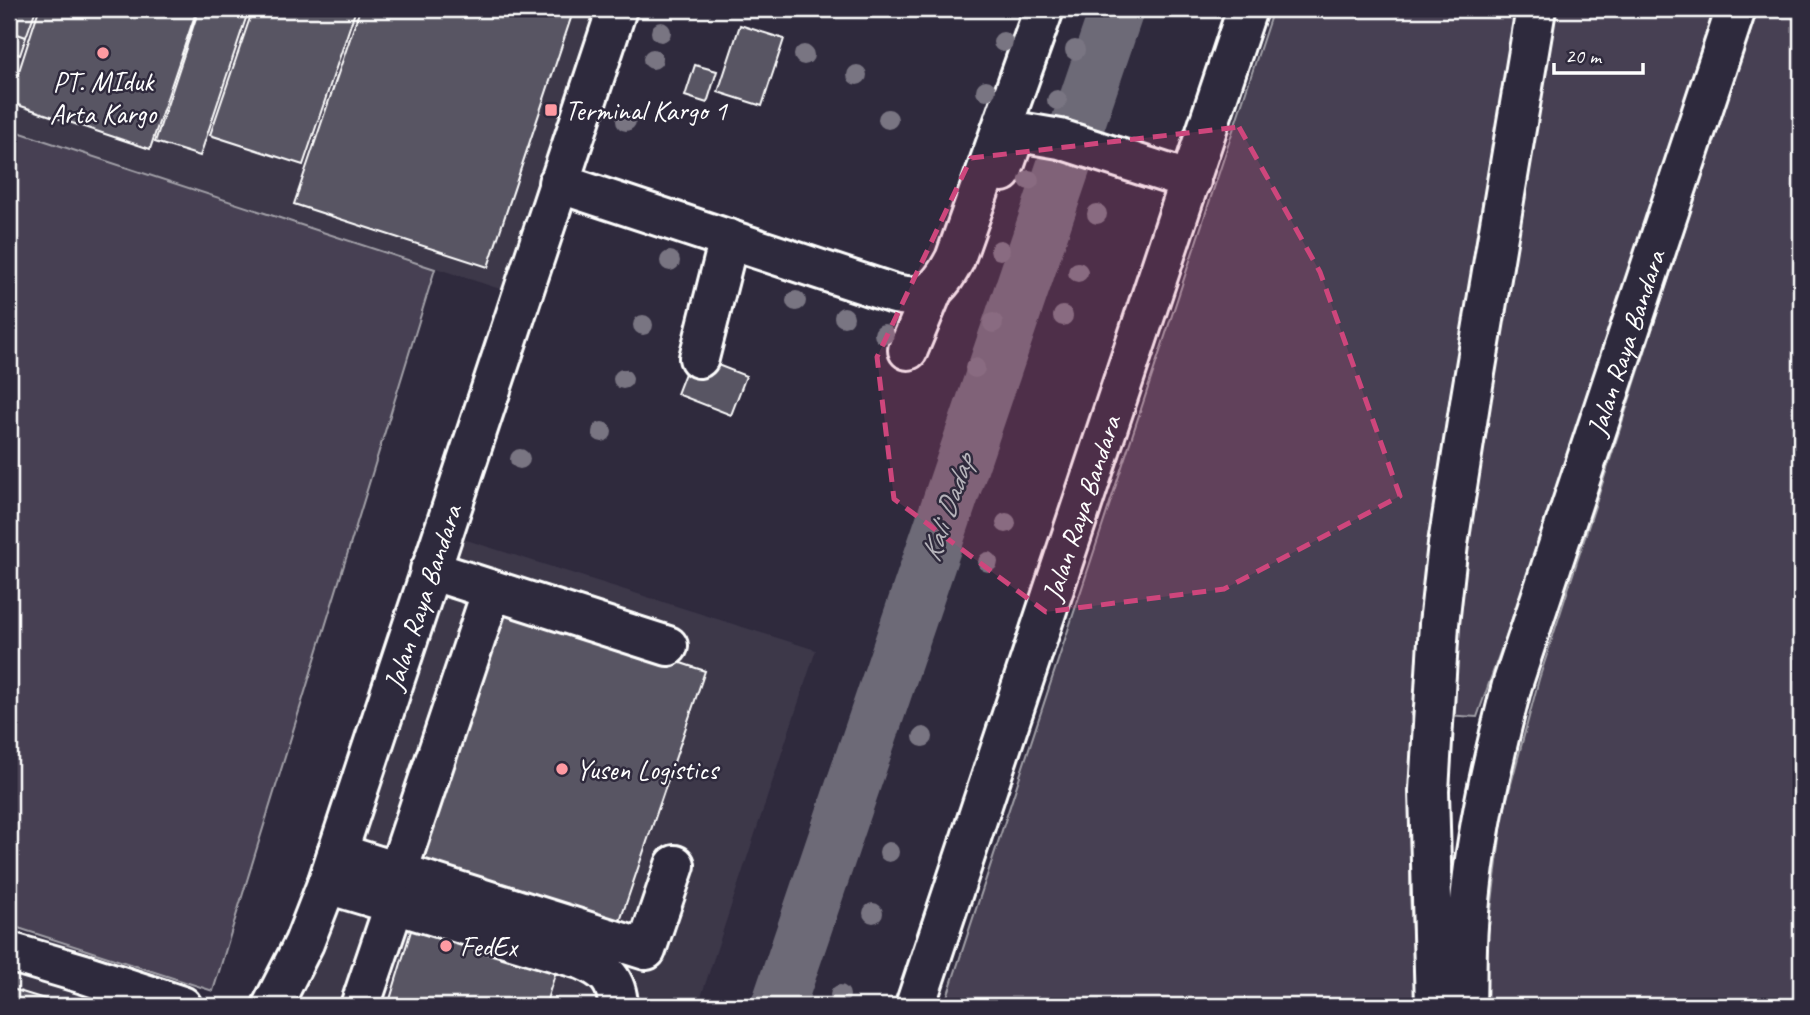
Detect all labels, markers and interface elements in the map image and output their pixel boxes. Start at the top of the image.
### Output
scale bar [1554,32,1644,76]
text: 20 m [1565,43,1603,69]
marker: PT. MIduk Arta Kargo [95,45,111,61]
place label: PT. MIduk Arta Kargo [50,64,158,131]
place label: Terminal Kargo 1 [565,93,728,128]
marker: Terminal Kargo 1 [543,102,559,118]
street label: Jalan Raya Bandara [1578,244,1673,442]
street label: Jalan Raya Bandara [1033,409,1129,607]
water label: Kali Dadap [911,446,984,567]
street label: Jalan Raya Bandara [374,499,470,696]
place label: Yusen Logistics [576,752,720,787]
marker: Yusen Logistics [554,761,570,777]
place label: FedEx [460,929,519,964]
marker: FedEx [438,938,454,954]

